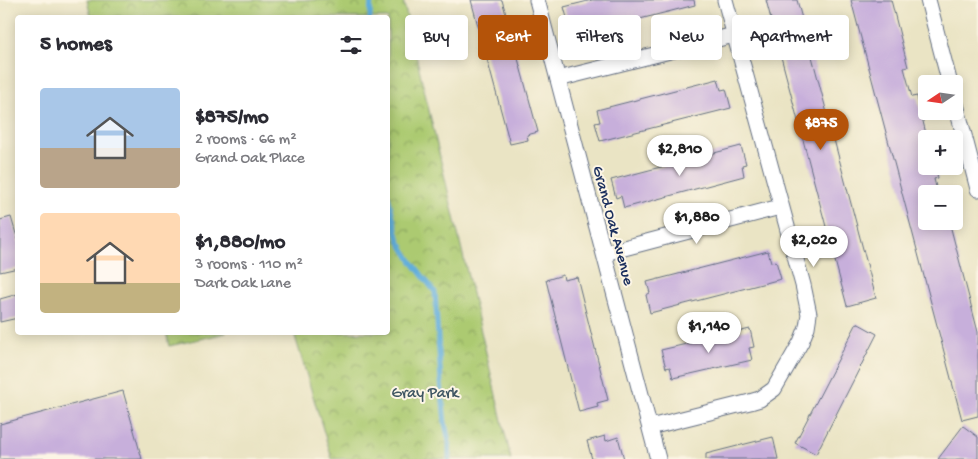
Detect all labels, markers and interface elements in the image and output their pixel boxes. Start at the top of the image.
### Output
chip: Buy [405,15,468,60]
chip: Rent [478,15,548,60]
chip: Filters [558,15,641,60]
chip: New [651,15,722,60]
chip: Apartment [732,15,849,60]
icon: filters [337,31,365,59]
text: 5 homes [40,33,112,58]
north arrow [918,75,962,120]
map controls [918,75,963,230]
text: $875/mo [195,106,269,131]
icon: home [80,108,140,168]
pin: $875 [791,108,851,151]
text: $875 [805,115,837,134]
button: + [918,130,963,175]
text: 2 rooms · 66 m² [195,131,296,150]
pin: $2,810 [639,134,721,177]
text: $2,810 [658,141,702,160]
text: Grand Oak Place [195,150,305,169]
street label: Grand Oak Avenue [587,164,637,288]
button: − [918,185,963,230]
pin: $1,880 [656,202,738,245]
text: $1,880 [674,209,720,228]
pin: $2,020 [773,226,855,268]
text: $1,880/mo [195,231,285,256]
text: $2,020 [791,232,837,251]
icon: home [80,233,140,293]
text: 3 rooms · 110 m² [195,256,303,275]
text: Dark Oak Lane [195,275,291,294]
pin: $1,140 [668,312,750,354]
text: $1,140 [688,318,730,337]
park label: Gray Park [392,385,460,404]

